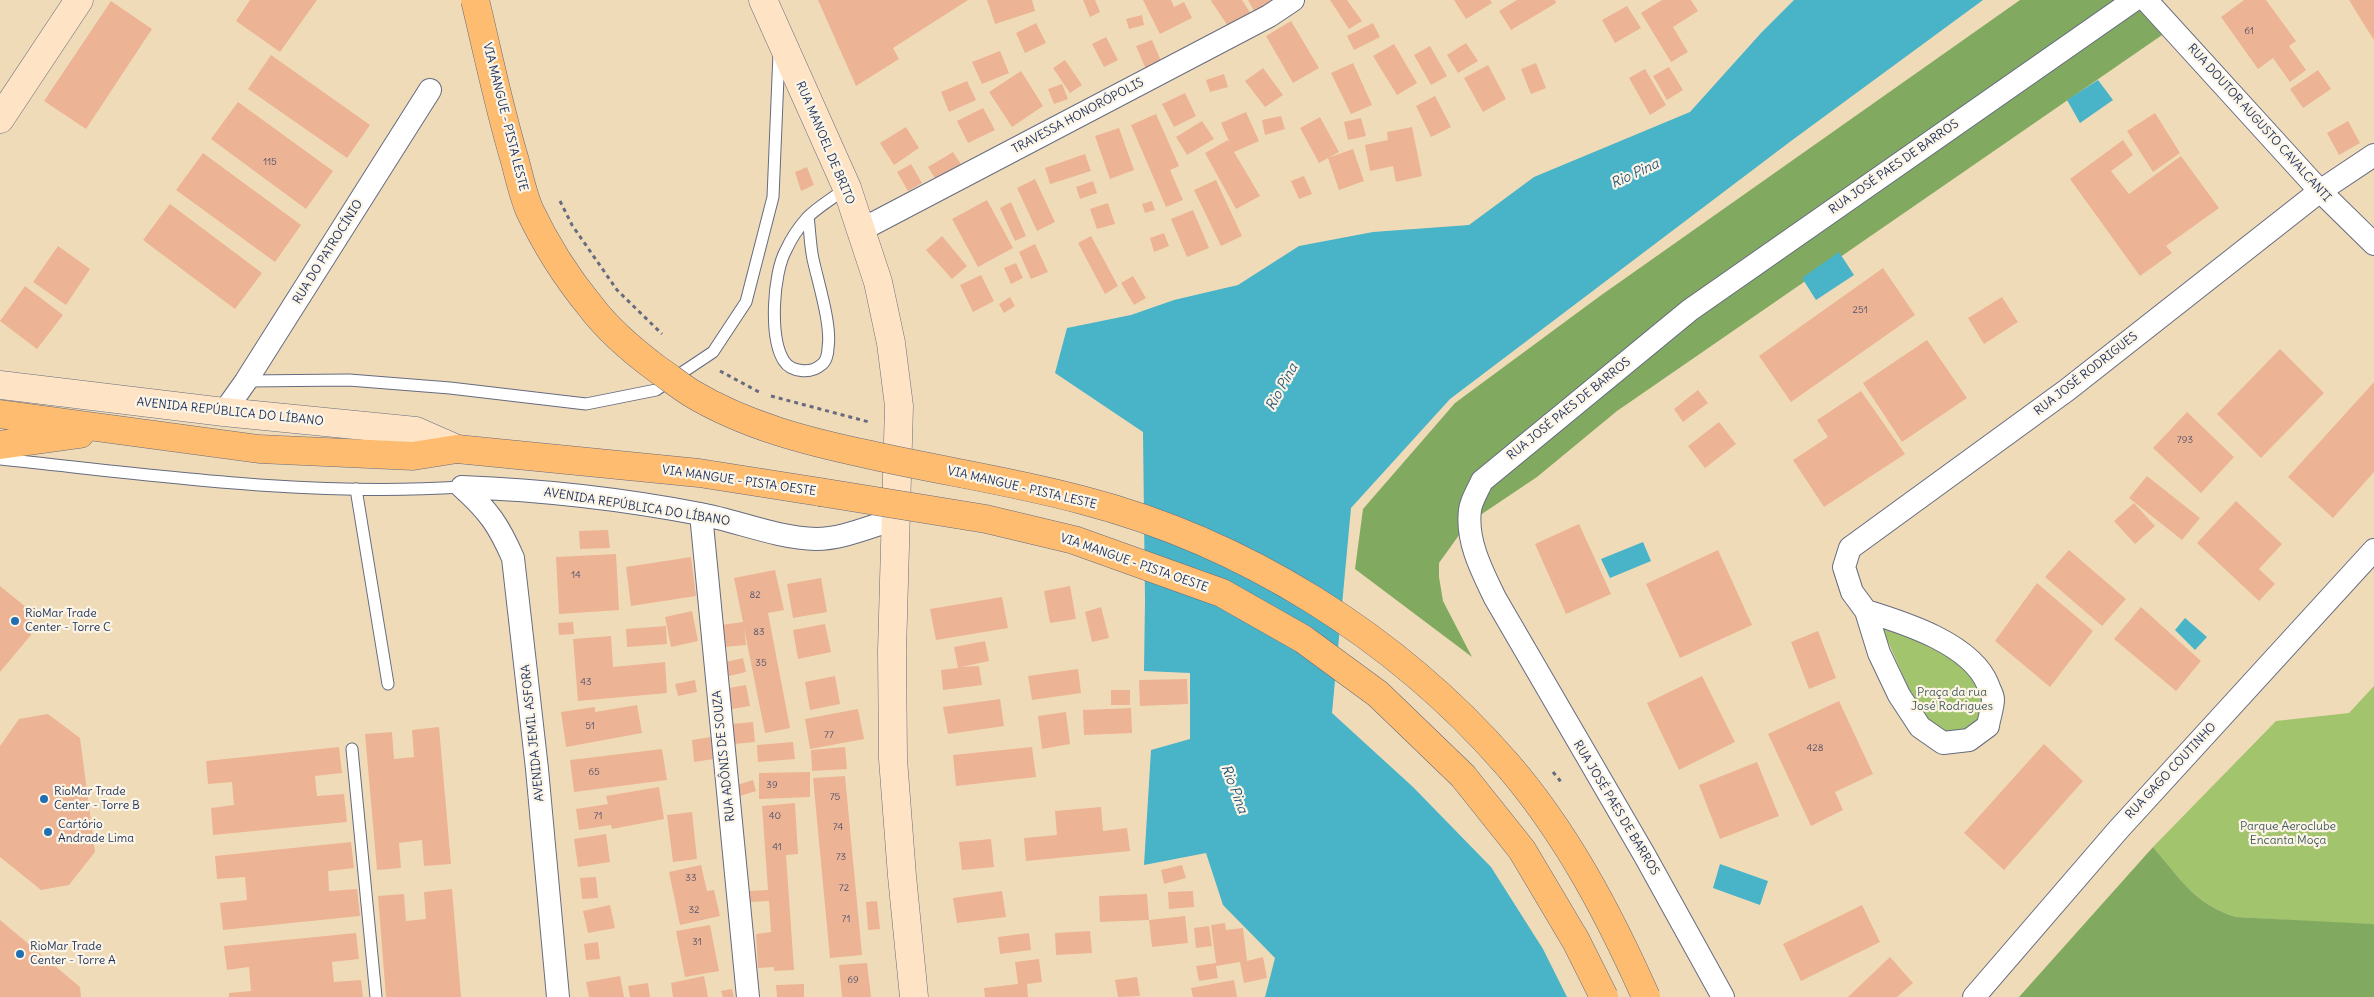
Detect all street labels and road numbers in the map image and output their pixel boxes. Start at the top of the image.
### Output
street label: VIA MANGUE - PISTA LESTE [480,41,530,193]
street label: RUA DOUTOR AUGUSTO CAVALCANTI [2184,41,2334,205]
street label: TRAVESSA HONORÓPOLIS [1010,75,1146,157]
street label: RUA MANOEL DE BRITO [793,79,857,207]
street label: RUA JOSÉ PAES DE BARROS [1826,117,1962,217]
street label: RUA DO PATROCÍNIO [290,197,366,307]
street label: RUA JOSÉ RODRIGUES [2032,329,2140,419]
street label: RUA JOSÉ PAES DE BARROS [1504,355,1634,463]
street label: AVENIDA REPÚBLICA DO LÍBANO [136,395,324,429]
street label: VIA MANGUE - PISTA OESTE [661,463,817,499]
street label: VIA MANGUE - PISTA LESTE [946,464,1098,512]
street label: AVENIDA REPÚBLICA DO LÍBANO [543,485,731,529]
street label: VIA MANGUE - PISTA OESTE [1058,531,1210,595]
street label: AVENIDA JEMIL ASFORA [519,664,547,802]
street label: RUA ADÔNIS DE SOUZA [710,690,738,822]
street label: RUA GAGO COUTINHO [2123,720,2219,822]
street label: RUA JOSÉ PAES DE BARROS [1570,738,1662,878]

